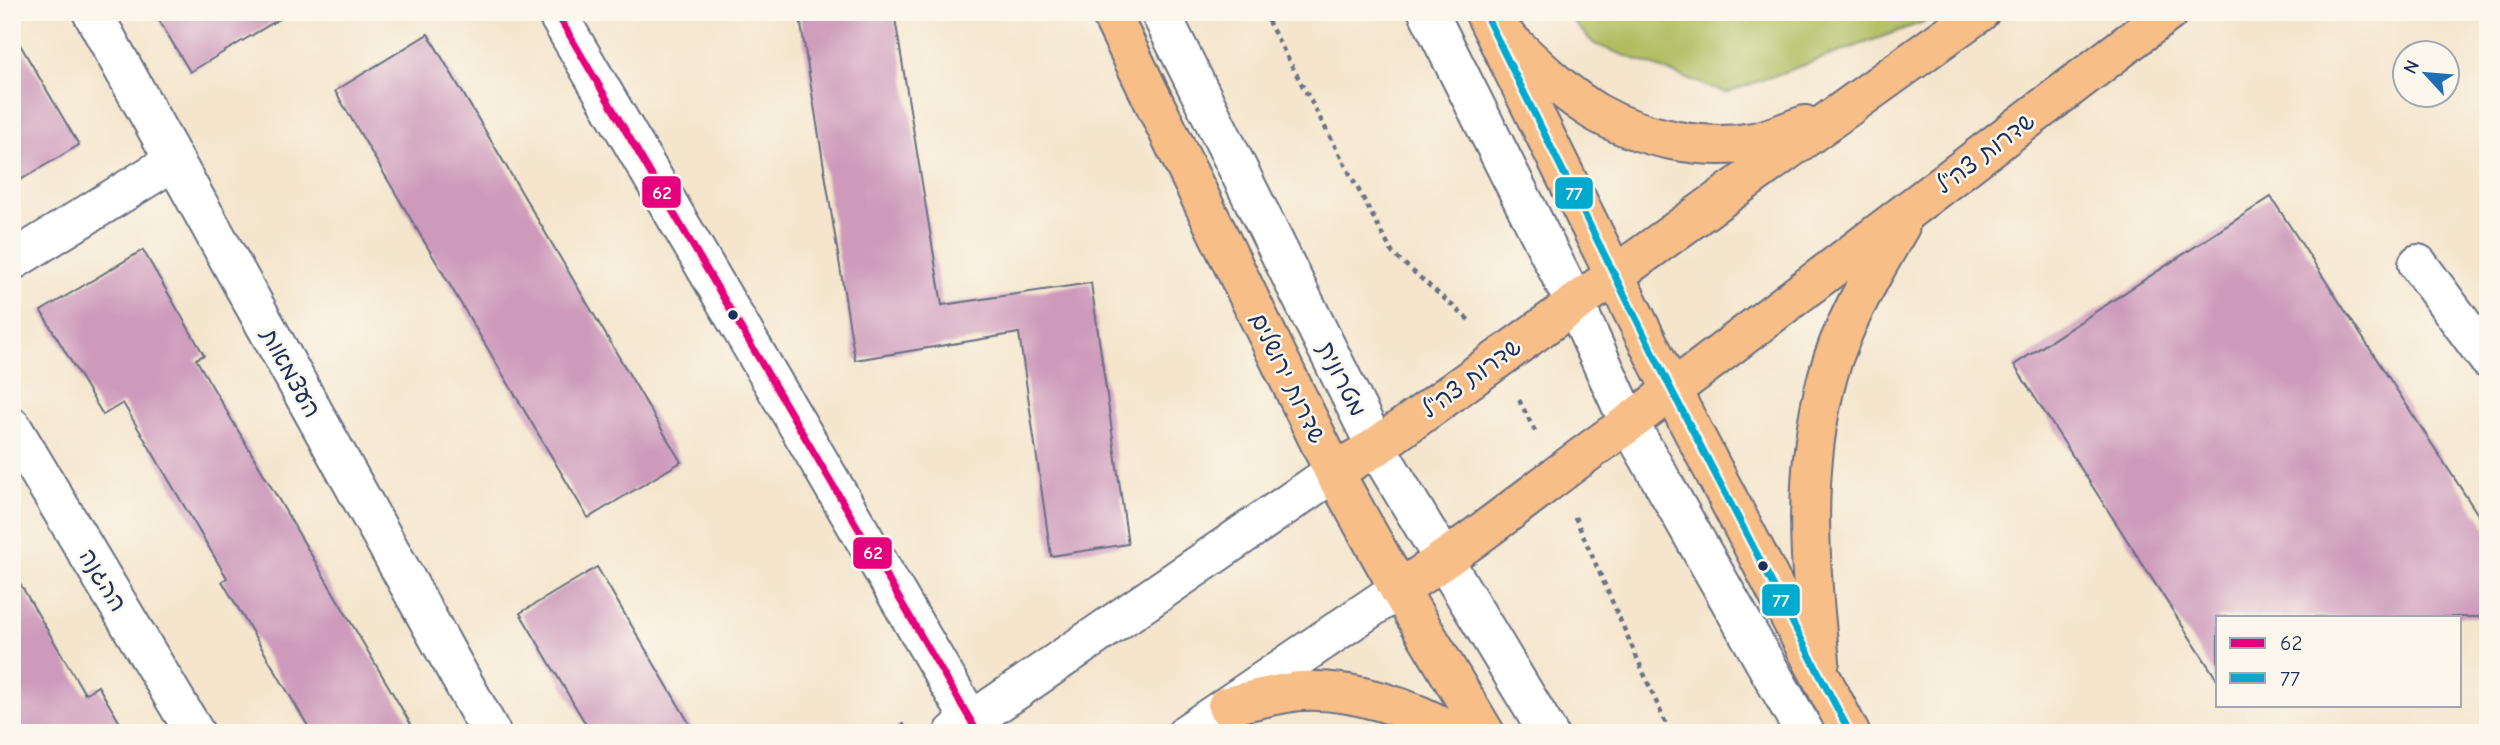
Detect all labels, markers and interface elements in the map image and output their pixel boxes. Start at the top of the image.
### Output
north arrow [2392,38,2462,108]
text: N [2399,57,2424,77]
street label: שדרות צה"ל [1930,107,2040,199]
line badge: 62 [641,175,682,209]
line badge: 77 [1554,176,1594,210]
text: 62 [652,182,672,204]
text: 77 [1565,183,1583,205]
unlabelled marker [726,308,740,322]
street label: שדרות ירושלים [1244,308,1332,448]
street label: העצמאות [254,322,327,422]
street label: שדרות צה"ל [1416,332,1527,424]
street label: מטרונית [1312,337,1372,421]
line badge: 62 [852,536,893,570]
text: 62 [863,542,883,564]
street label: ההגנה [73,543,133,617]
unlabelled marker [1756,559,1770,573]
line badge: 77 [1761,583,1801,617]
text: 77 [1772,590,1790,612]
legend [2216,616,2462,706]
text: 62 [2280,631,2302,655]
text: 77 [2280,667,2300,691]

